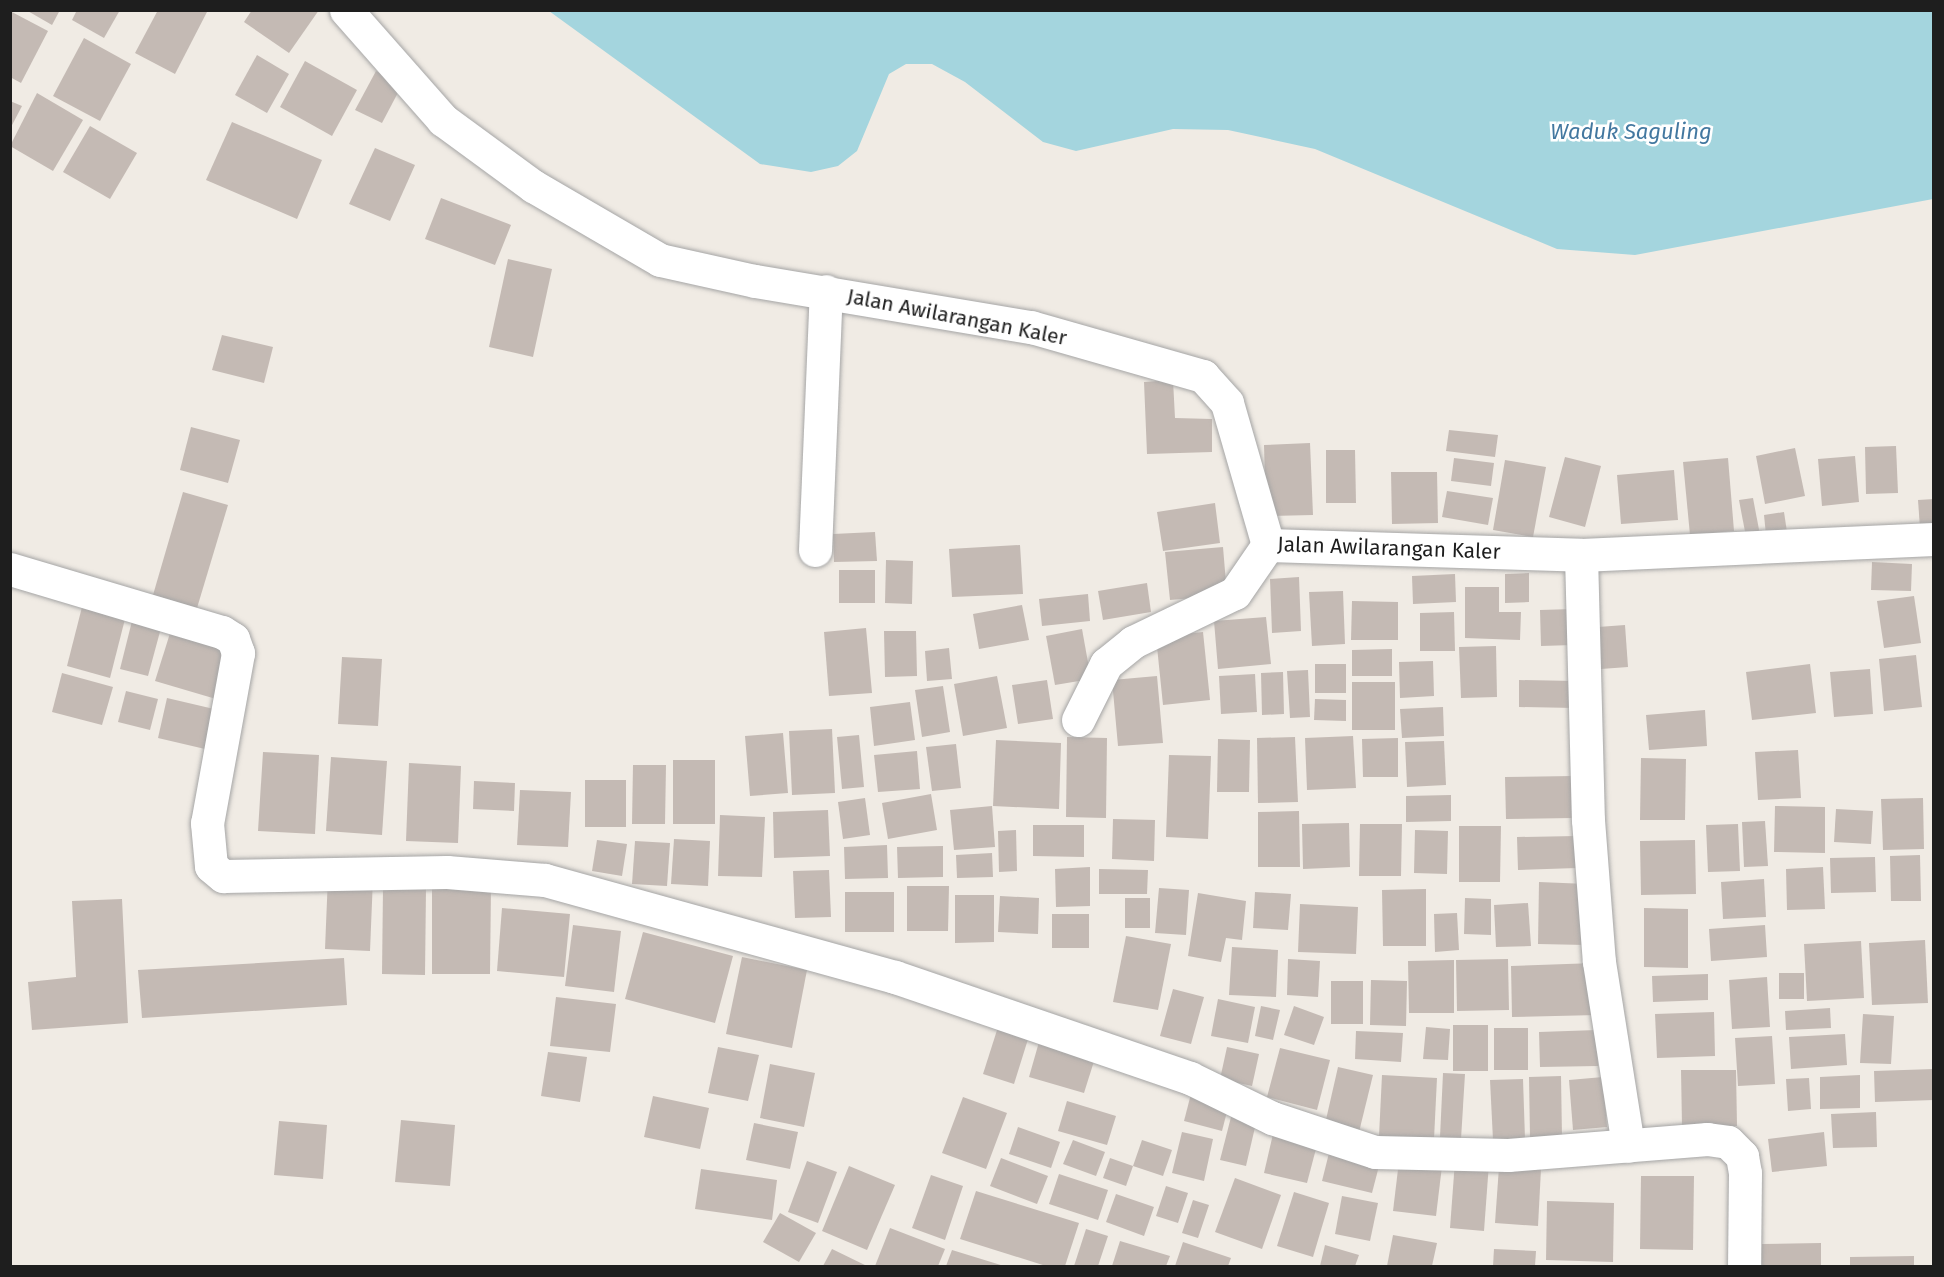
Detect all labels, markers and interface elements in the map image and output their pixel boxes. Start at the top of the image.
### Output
water label: Waduk Saguling [1550,119,1712,145]
street label: Jalan Awilarangan Kaler [845,283,1069,351]
street label: Jalan Awilarangan Kaler [1277,532,1501,564]

